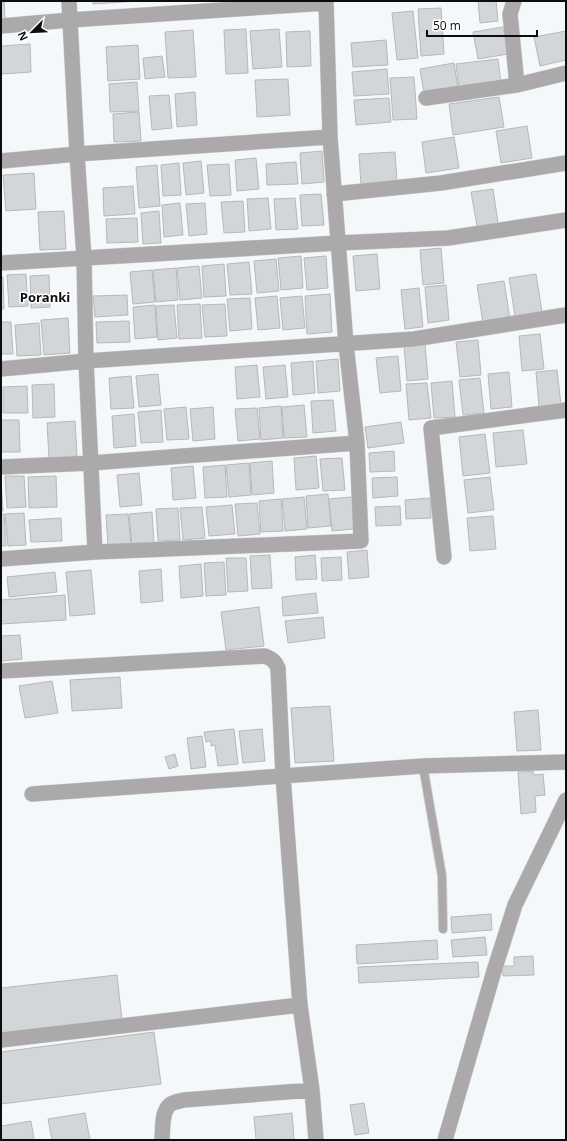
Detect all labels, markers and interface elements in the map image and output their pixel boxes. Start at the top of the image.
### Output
north arrow [12,12,52,52]
scale bar [427,12,537,38]
text: 50 m [433,17,461,34]
text: N [14,29,31,43]
district label: Poranki [20,288,70,306]

